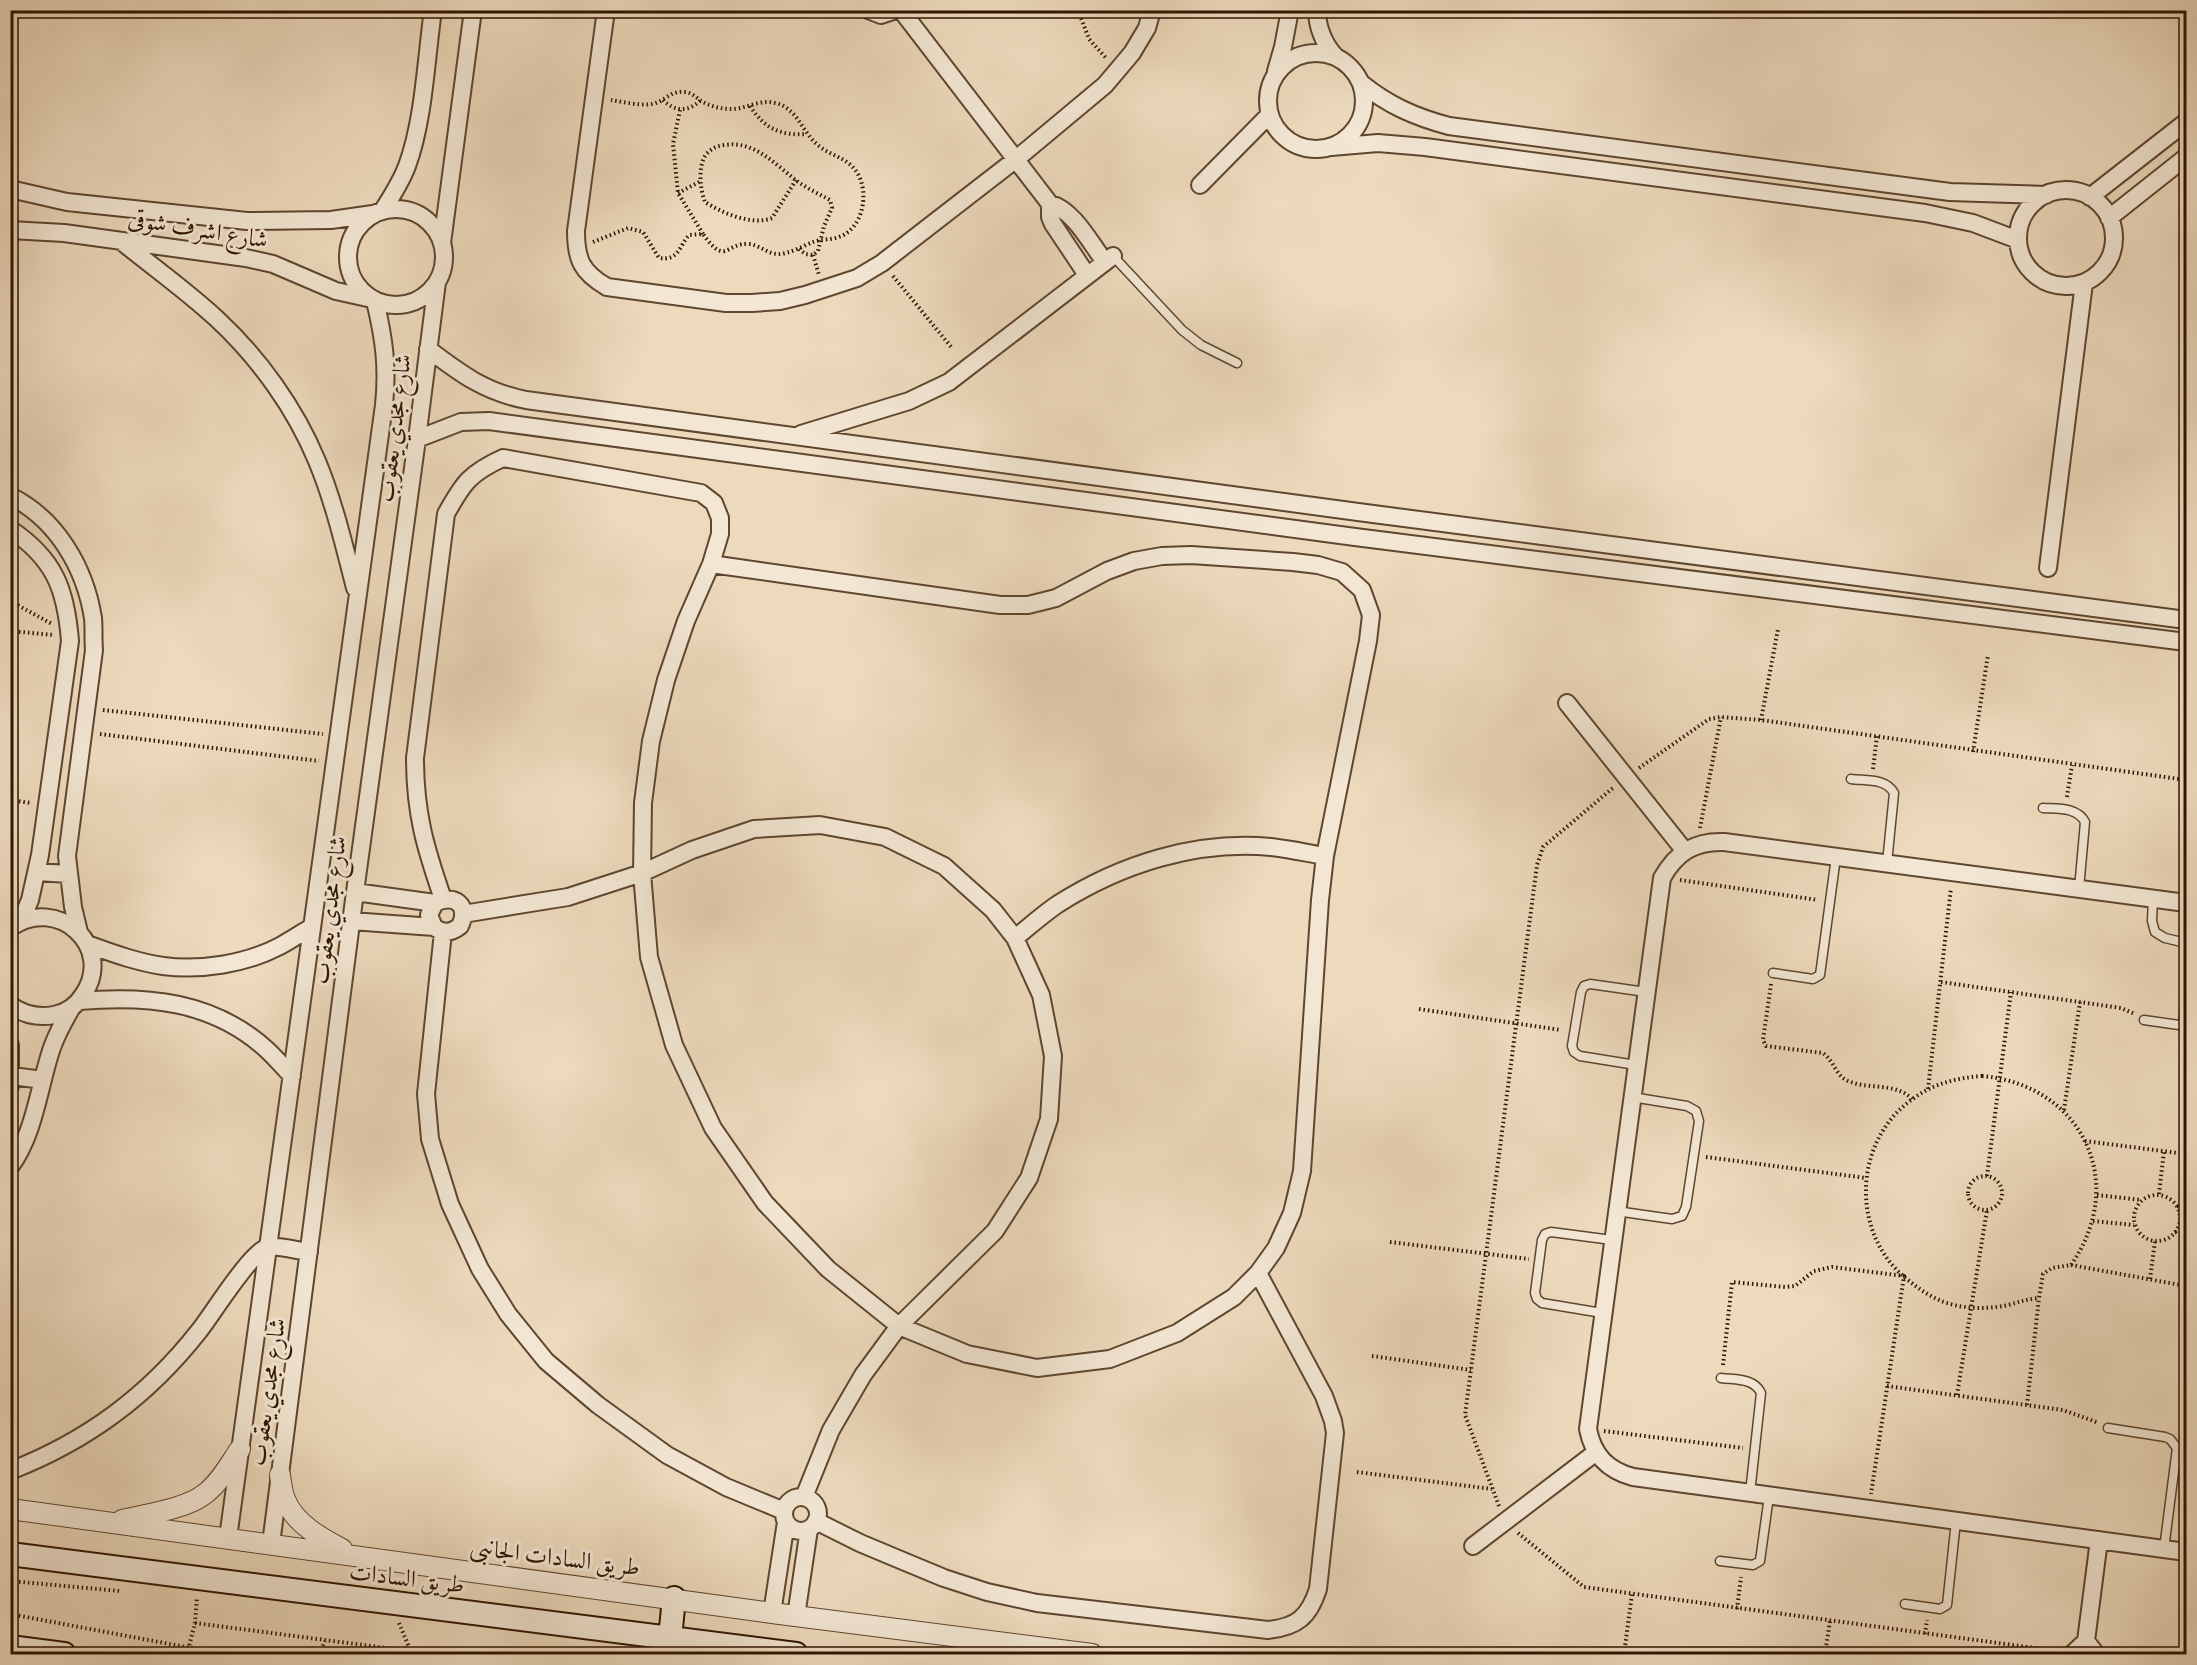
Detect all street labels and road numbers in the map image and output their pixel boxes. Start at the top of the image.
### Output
street label: شارع اشرف شوقى [125,203,270,260]
street label: شارع مجدي يعقوب [370,352,423,504]
street label: شارع مجدي يعقوب [305,834,358,986]
street label: شارع مجدي يعقوب [242,1316,297,1469]
street label: طريق السادات الجانبى [468,1532,642,1586]
street label: طريق السادات [347,1556,466,1604]

